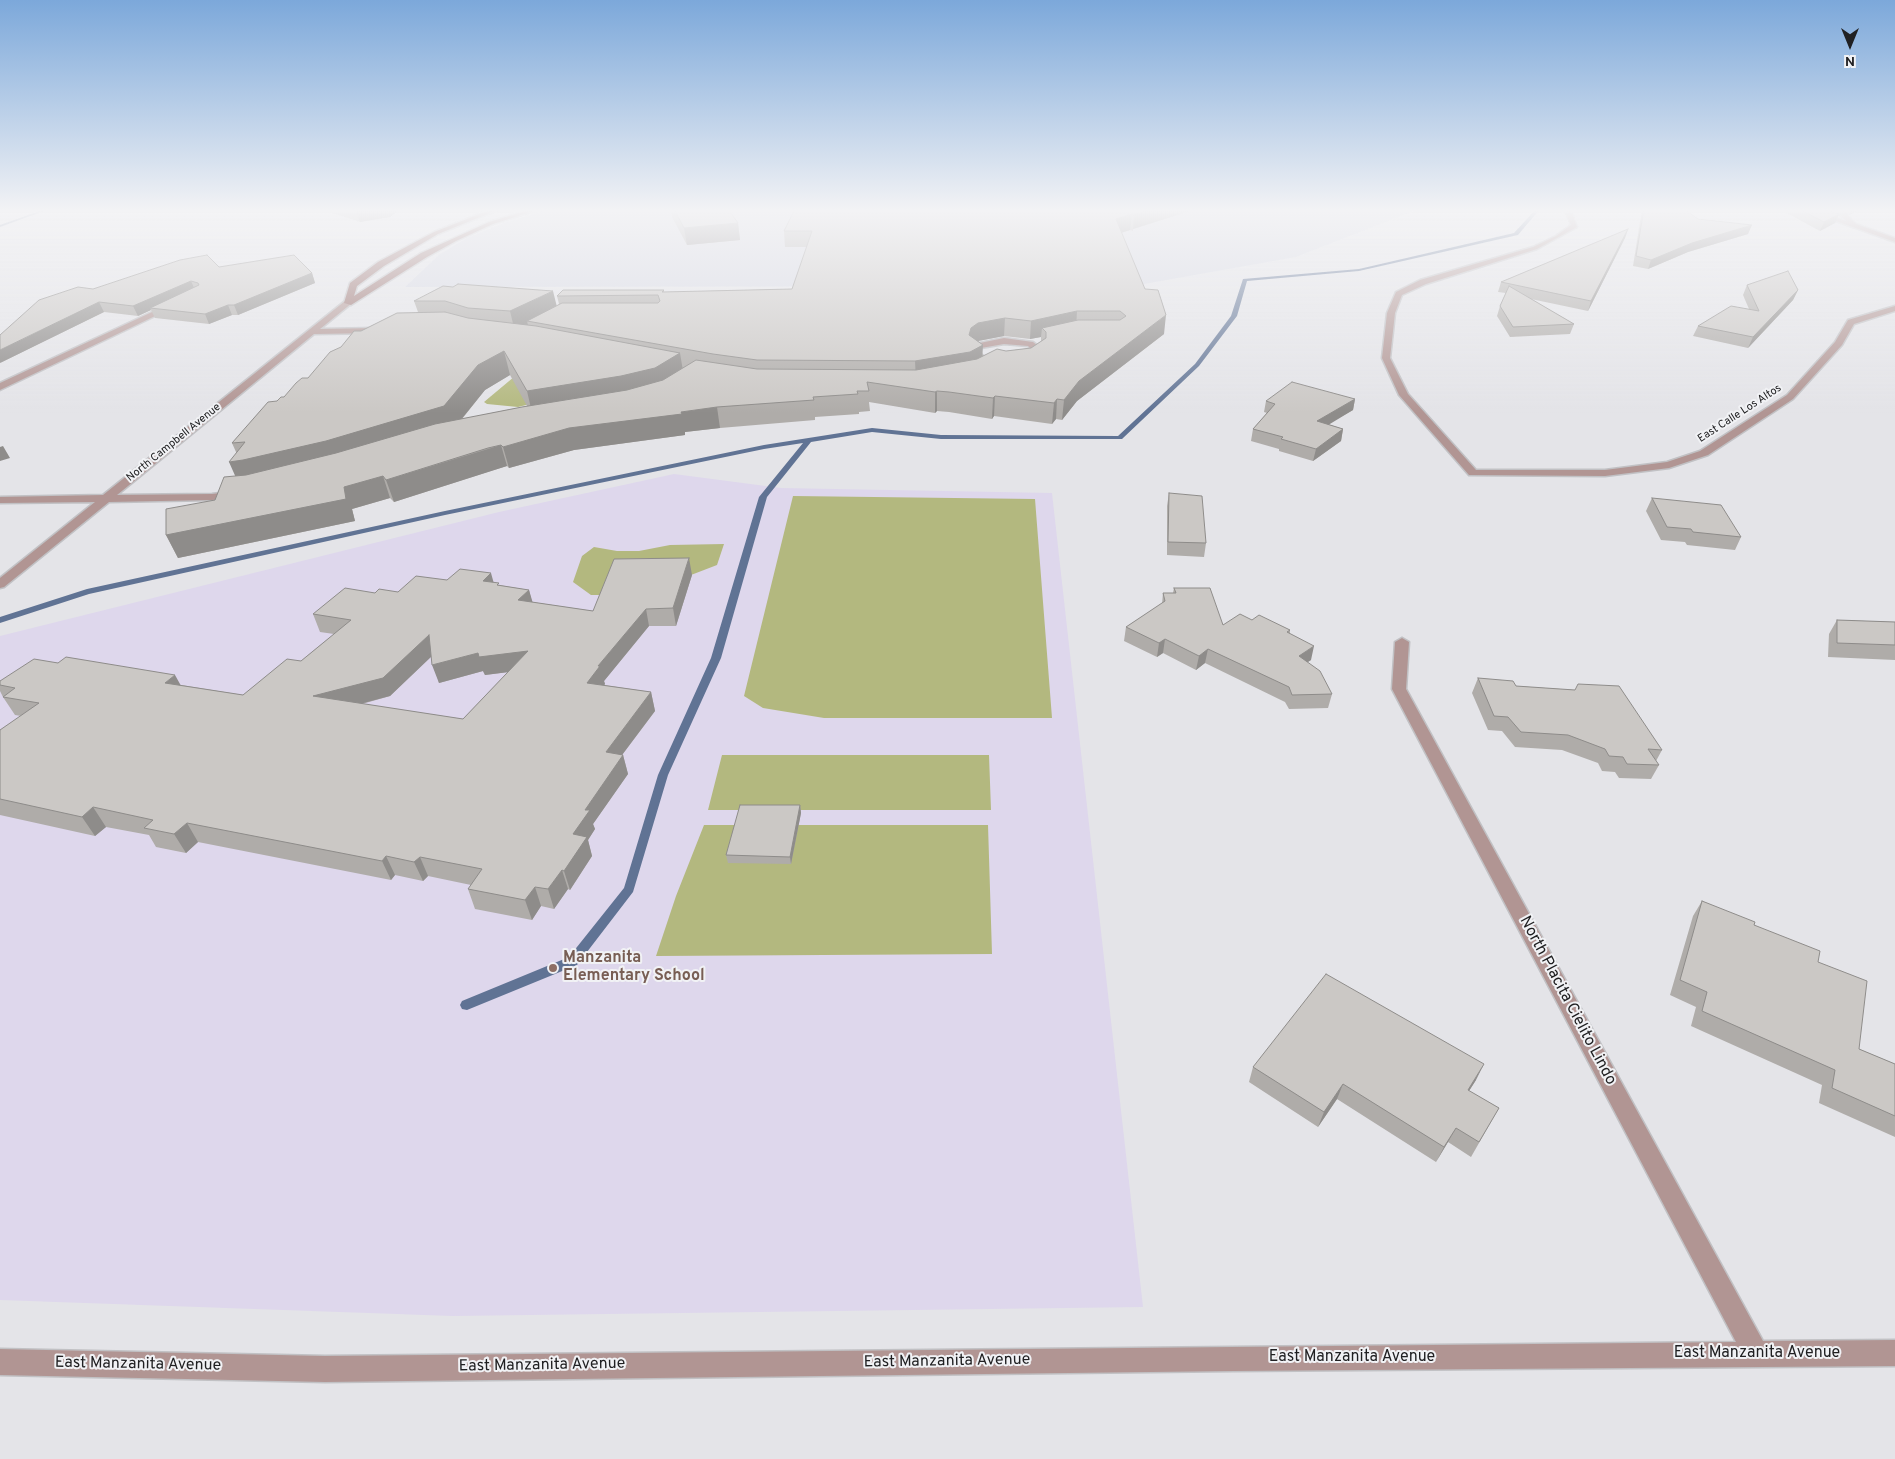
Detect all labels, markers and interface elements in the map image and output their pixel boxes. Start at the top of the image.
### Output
north arrow [1825,20,1875,70]
text: N [1845,52,1855,69]
street label: East Calle Los Altos [1696,382,1784,446]
street label: North Campbell Avenue [124,401,224,485]
street label: North Placita Cielito Lindo [1514,913,1620,1089]
place label: Manzanita Elementary School [563,949,705,987]
marker: Manzanita Elementary School [547,962,559,974]
street label: East Manzanita Avenue [1674,1344,1840,1364]
street label: East Manzanita Avenue [1269,1348,1435,1368]
street label: East Manzanita Avenue [864,1351,1030,1373]
street label: East Manzanita Avenue [55,1354,221,1376]
street label: East Manzanita Avenue [459,1355,625,1377]

